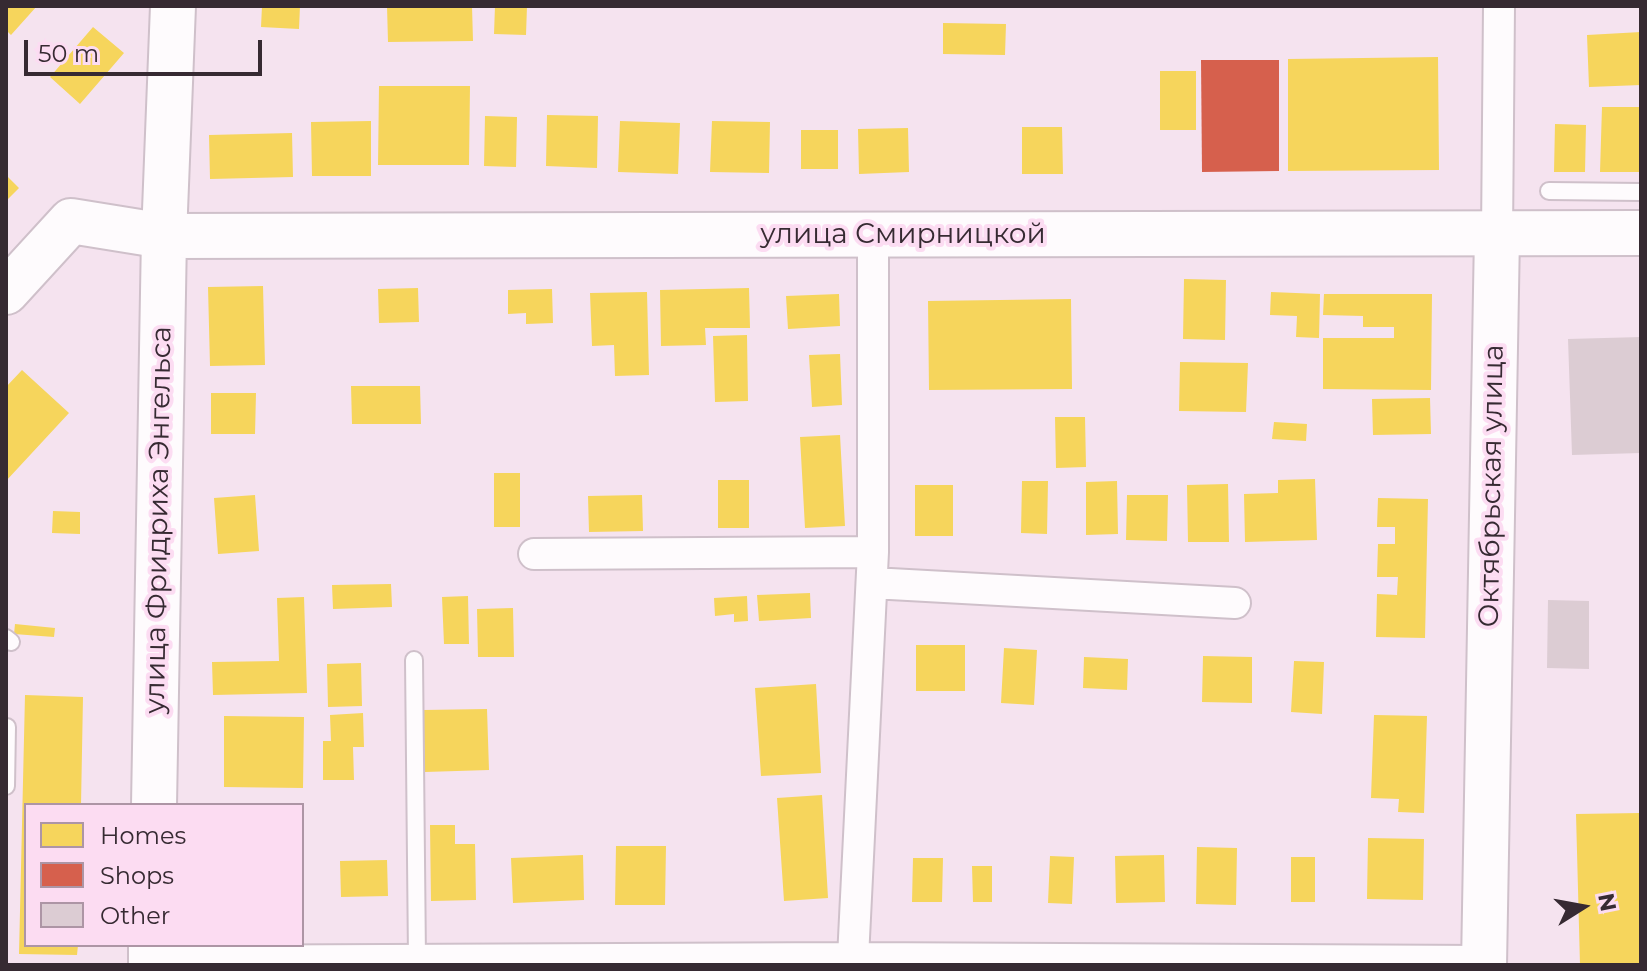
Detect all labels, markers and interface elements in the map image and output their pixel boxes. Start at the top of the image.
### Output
scale bar [28,24,266,74]
text: 50 m [38,39,99,68]
street label: улица Смирницкой [760,218,1046,252]
street label: улица Фридриха Энгельса [139,326,179,714]
street label: Октябрьская улица [1473,344,1511,628]
legend [24,803,304,947]
text: Homes [100,821,186,850]
text: Shops [100,861,174,890]
north arrow [1543,867,1623,947]
text: N [1592,891,1622,914]
text: Other [100,901,170,930]

